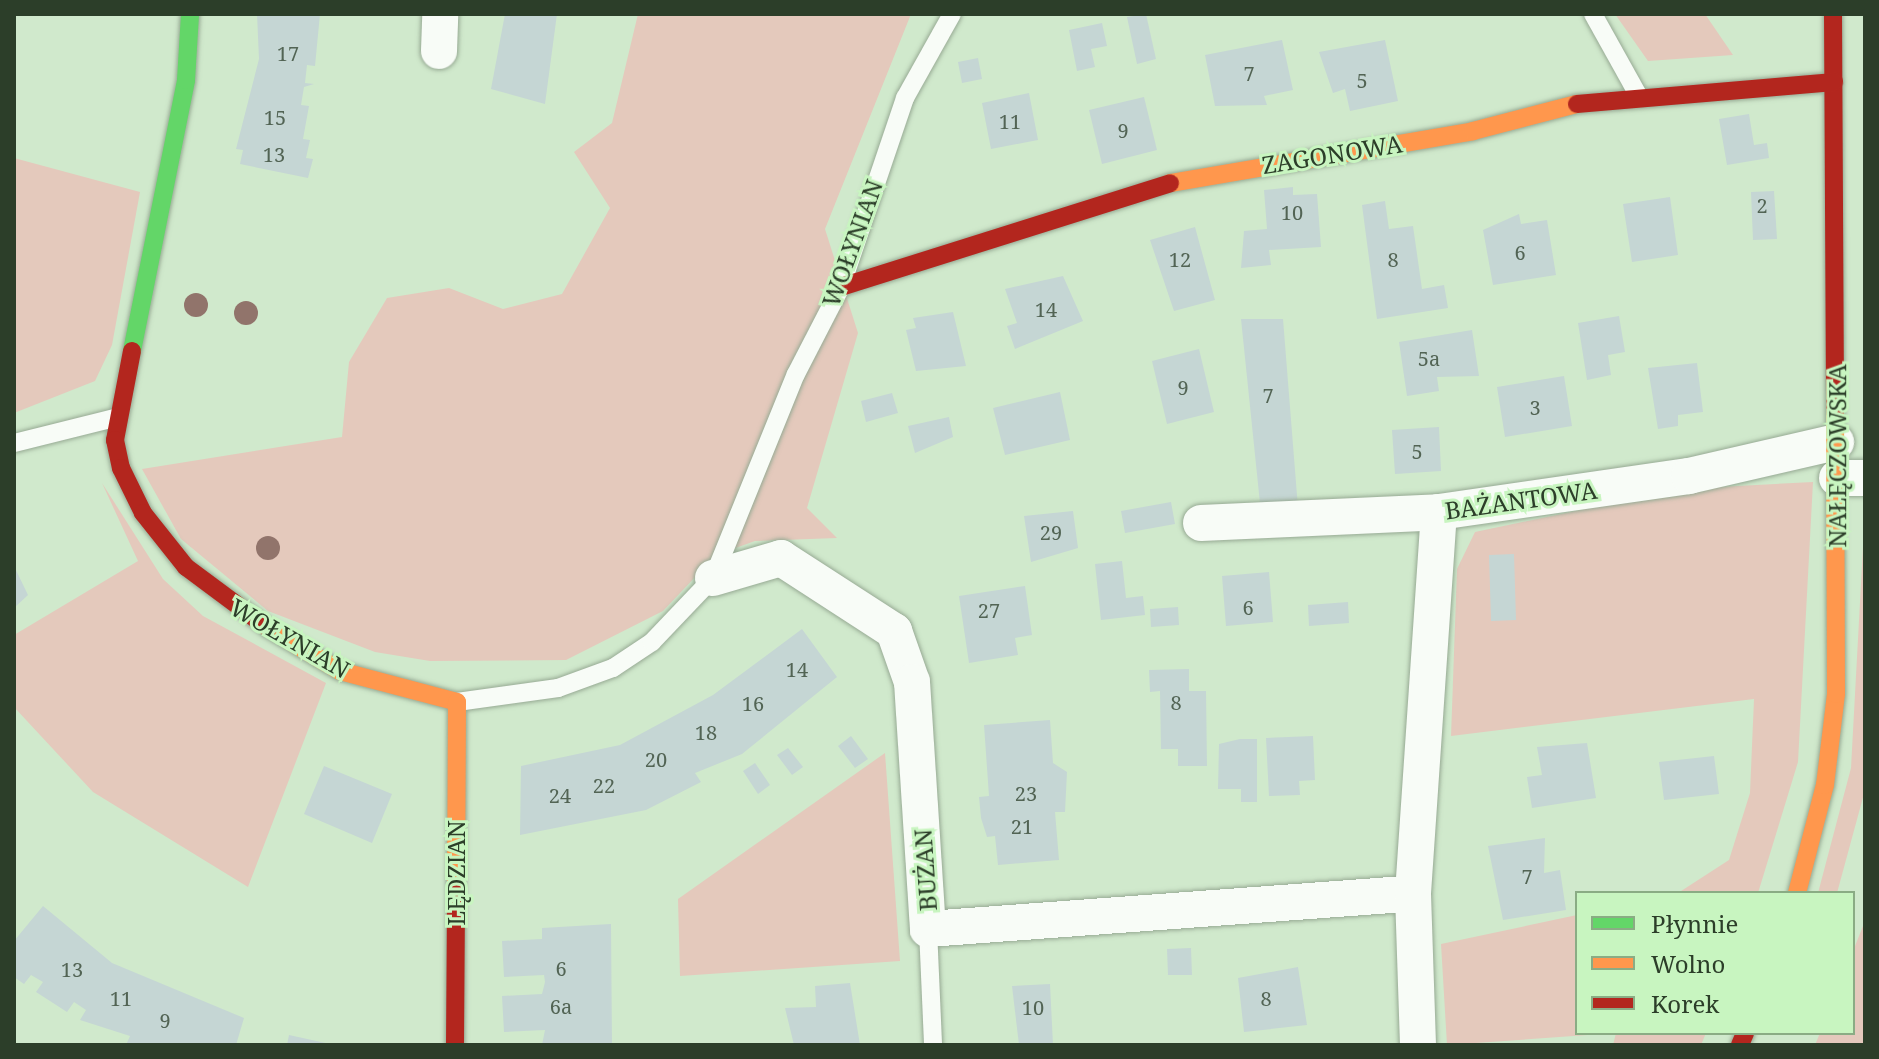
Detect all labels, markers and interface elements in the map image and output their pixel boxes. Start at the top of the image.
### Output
house number: 17 [277,41,299,65]
house number: 7 [1243,61,1255,85]
house number: 5 [1356,68,1368,92]
house number: 15 [264,105,286,129]
house number: 11 [999,109,1021,133]
house number: 9 [1117,118,1129,142]
street label: ZAGONOWA [1260,129,1404,179]
house number: 13 [263,142,285,166]
street label: WOŁYNIAN [816,175,888,311]
house number: 2 [1756,193,1768,217]
house number: 10 [1281,200,1303,224]
house number: 6 [1514,240,1526,264]
house number: 12 [1169,247,1191,271]
house number: 8 [1387,247,1399,271]
house number: 14 [1035,297,1057,321]
house number: 5a [1418,346,1440,370]
street label: NAŁĘCZOWSKA [1823,364,1851,548]
house number: 9 [1177,375,1189,399]
house number: 7 [1262,383,1274,407]
house number: 3 [1529,395,1541,419]
house number: 5 [1411,439,1423,463]
street label: BAŻANTOWA [1443,475,1599,525]
house number: 29 [1040,520,1062,544]
street label: WOŁYNIAN [225,592,355,684]
house number: 6 [1242,595,1254,619]
house number: 27 [978,598,1000,622]
house number: 14 [786,657,808,681]
house number: 8 [1170,690,1182,714]
house number: 16 [742,691,764,715]
house number: 18 [695,720,717,744]
house number: 20 [645,747,667,771]
house number: 22 [593,773,615,797]
house number: 23 [1015,781,1037,805]
house number: 24 [549,783,571,807]
house number: 21 [1011,814,1033,838]
street label: LĘDZIAN [442,820,470,926]
street label: BUŻAN [908,828,942,912]
house number: 7 [1521,864,1533,888]
legend [1575,891,1855,1035]
text: Płynnie [1651,907,1738,940]
text: Wolno [1651,947,1725,980]
house number: 6 [555,956,567,980]
house number: 13 [61,957,83,981]
house number: 11 [110,986,132,1010]
house number: 8 [1260,986,1272,1010]
text: Korek [1651,987,1719,1020]
house number: 6a [550,994,572,1018]
house number: 10 [1022,995,1044,1019]
house number: 9 [159,1008,171,1032]

